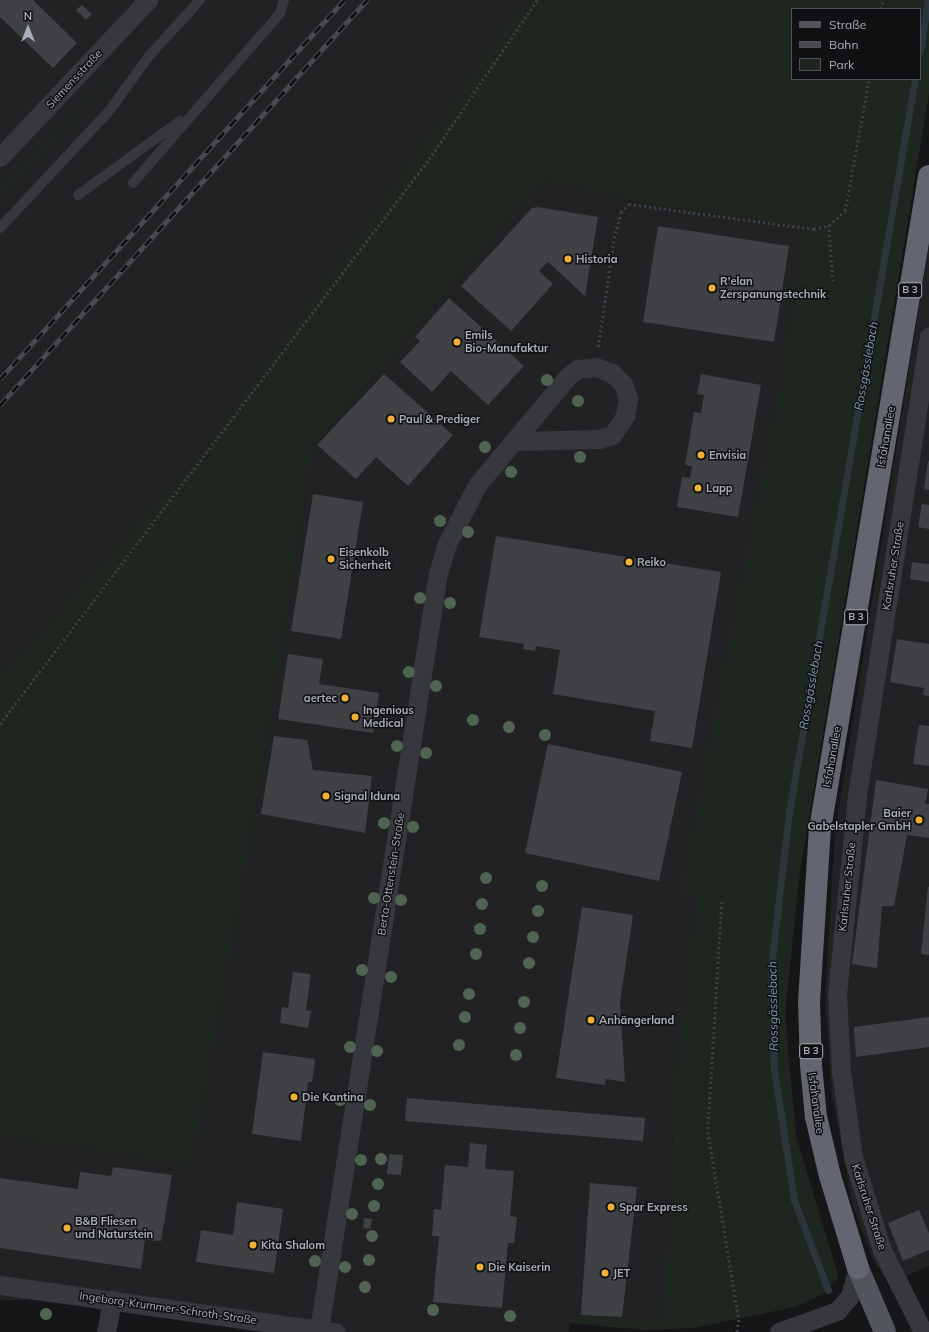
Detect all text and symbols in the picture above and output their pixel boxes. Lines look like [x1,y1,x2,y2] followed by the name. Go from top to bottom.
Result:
[8,8,48,48] north arrow
[791,8,921,80] legend
[24,9,32,23] text: N
[829,17,866,32] text: Straße
[829,37,858,52] text: Bahn
[43,47,105,111] street label: Siemensstraße
[829,57,854,72] text: Park
[576,252,617,266] place label: Historia
[563,254,573,264] marker: Historia
[720,275,826,301] place label: R'elan Zerspanungstechnik
[898,282,922,298] road number: B 3
[707,283,717,293] marker: R'elan Zerspanungstechnik
[851,320,881,412] water label: Rossgässlebach
[465,329,548,355] place label: Emils Bio-Manufaktur
[452,337,462,347] marker: Emils Bio-Manufaktur
[874,405,898,469] street label: Isfahanallee
[399,412,480,426] place label: Paul & Prediger
[386,414,396,424] marker: Paul & Prediger
[709,448,746,462] place label: Envisia
[696,450,706,460] marker: Envisia
[706,481,733,495] place label: Lapp
[693,483,703,493] marker: Lapp
[879,521,907,611] street label: Karlsruher Straße
[339,546,391,572] place label: Eisenkolb Sicherheit
[326,554,336,564] marker: Eisenkolb Sicherheit
[637,555,666,569] place label: Reiko
[624,557,634,567] marker: Reiko
[844,609,868,625] road number: B 3
[796,639,826,731] water label: Rossgässlebach
[304,691,337,705] place label: aertec
[340,693,350,703] marker: aertec
[363,704,414,730] place label: Ingenious Medical
[350,712,360,722] marker: Ingenious Medical
[820,725,844,789] street label: Isfahanallee
[334,789,400,803] place label: Signal Iduna
[321,791,331,801] marker: Signal Iduna
[807,807,911,833] place label: Baier Gabelstapler GmbH
[375,812,407,936] street label: Berta-Ottenstein-Straße
[914,815,924,825] marker: Baier Gabelstapler GmbH
[836,842,858,932] street label: Karlsruher Straße
[765,961,781,1051] water label: Rossgässlebach
[599,1013,674,1027] place label: Anhängerland
[586,1015,596,1025] marker: Anhängerland
[799,1043,823,1059] road number: B 3
[805,1071,827,1135] street label: Isfahanallee
[302,1090,364,1104] place label: Die Kantina
[289,1092,299,1102] marker: Die Kantina
[849,1162,889,1252] street label: Karlsruher Straße
[619,1200,688,1214] place label: Spar Express
[606,1202,616,1212] marker: Spar Express
[75,1215,153,1241] place label: B&B Fliesen und Naturstein
[62,1223,72,1233] marker: B&B Fliesen und Naturstein
[261,1238,325,1252] place label: Kita Shalom
[248,1240,258,1250] marker: Kita Shalom
[488,1260,551,1274] place label: Die Kaiserin
[475,1262,485,1272] marker: Die Kaiserin
[613,1266,630,1280] place label: JET
[600,1268,610,1278] marker: JET
[79,1289,257,1327] street label: Ingeborg-Krummer-Schroth-Straße

